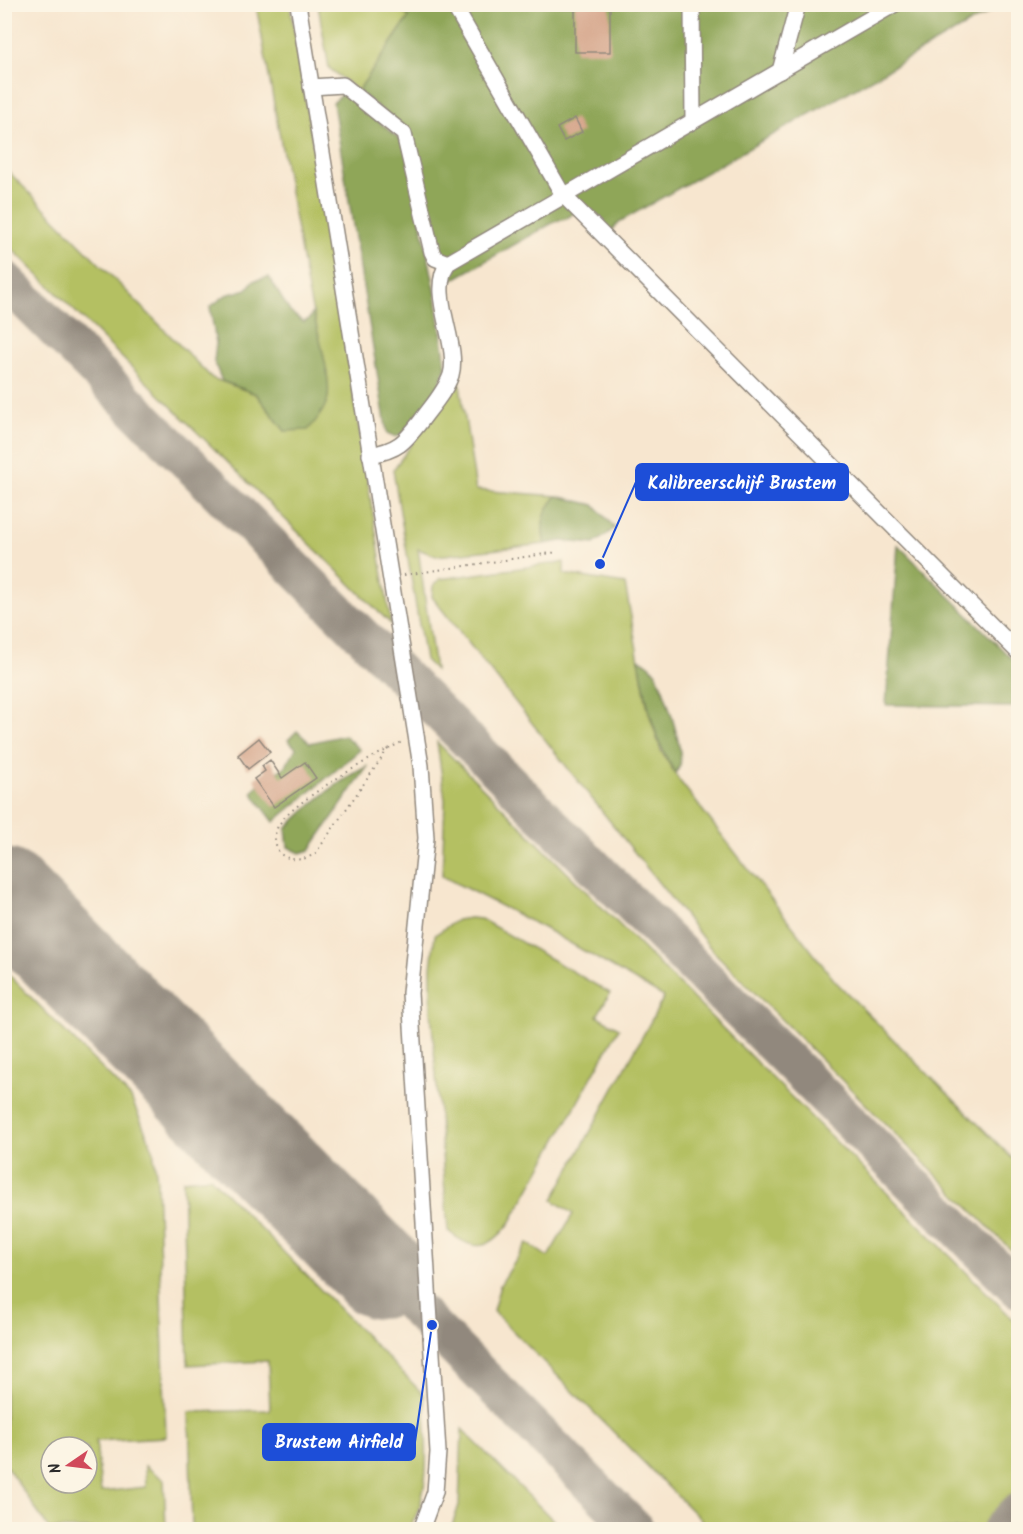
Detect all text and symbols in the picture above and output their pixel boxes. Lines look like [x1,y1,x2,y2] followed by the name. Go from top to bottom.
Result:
[636,464,848,500] callout: Kalibreerschijf Brustem
[648,470,836,499] text: Kalibreerschijf Brustem
[263,1424,415,1460] callout: Brustem Airfield
[275,1429,404,1458] text: Brustem Airfield
[39,1435,99,1495] north arrow
[43,1460,69,1476] text: N

